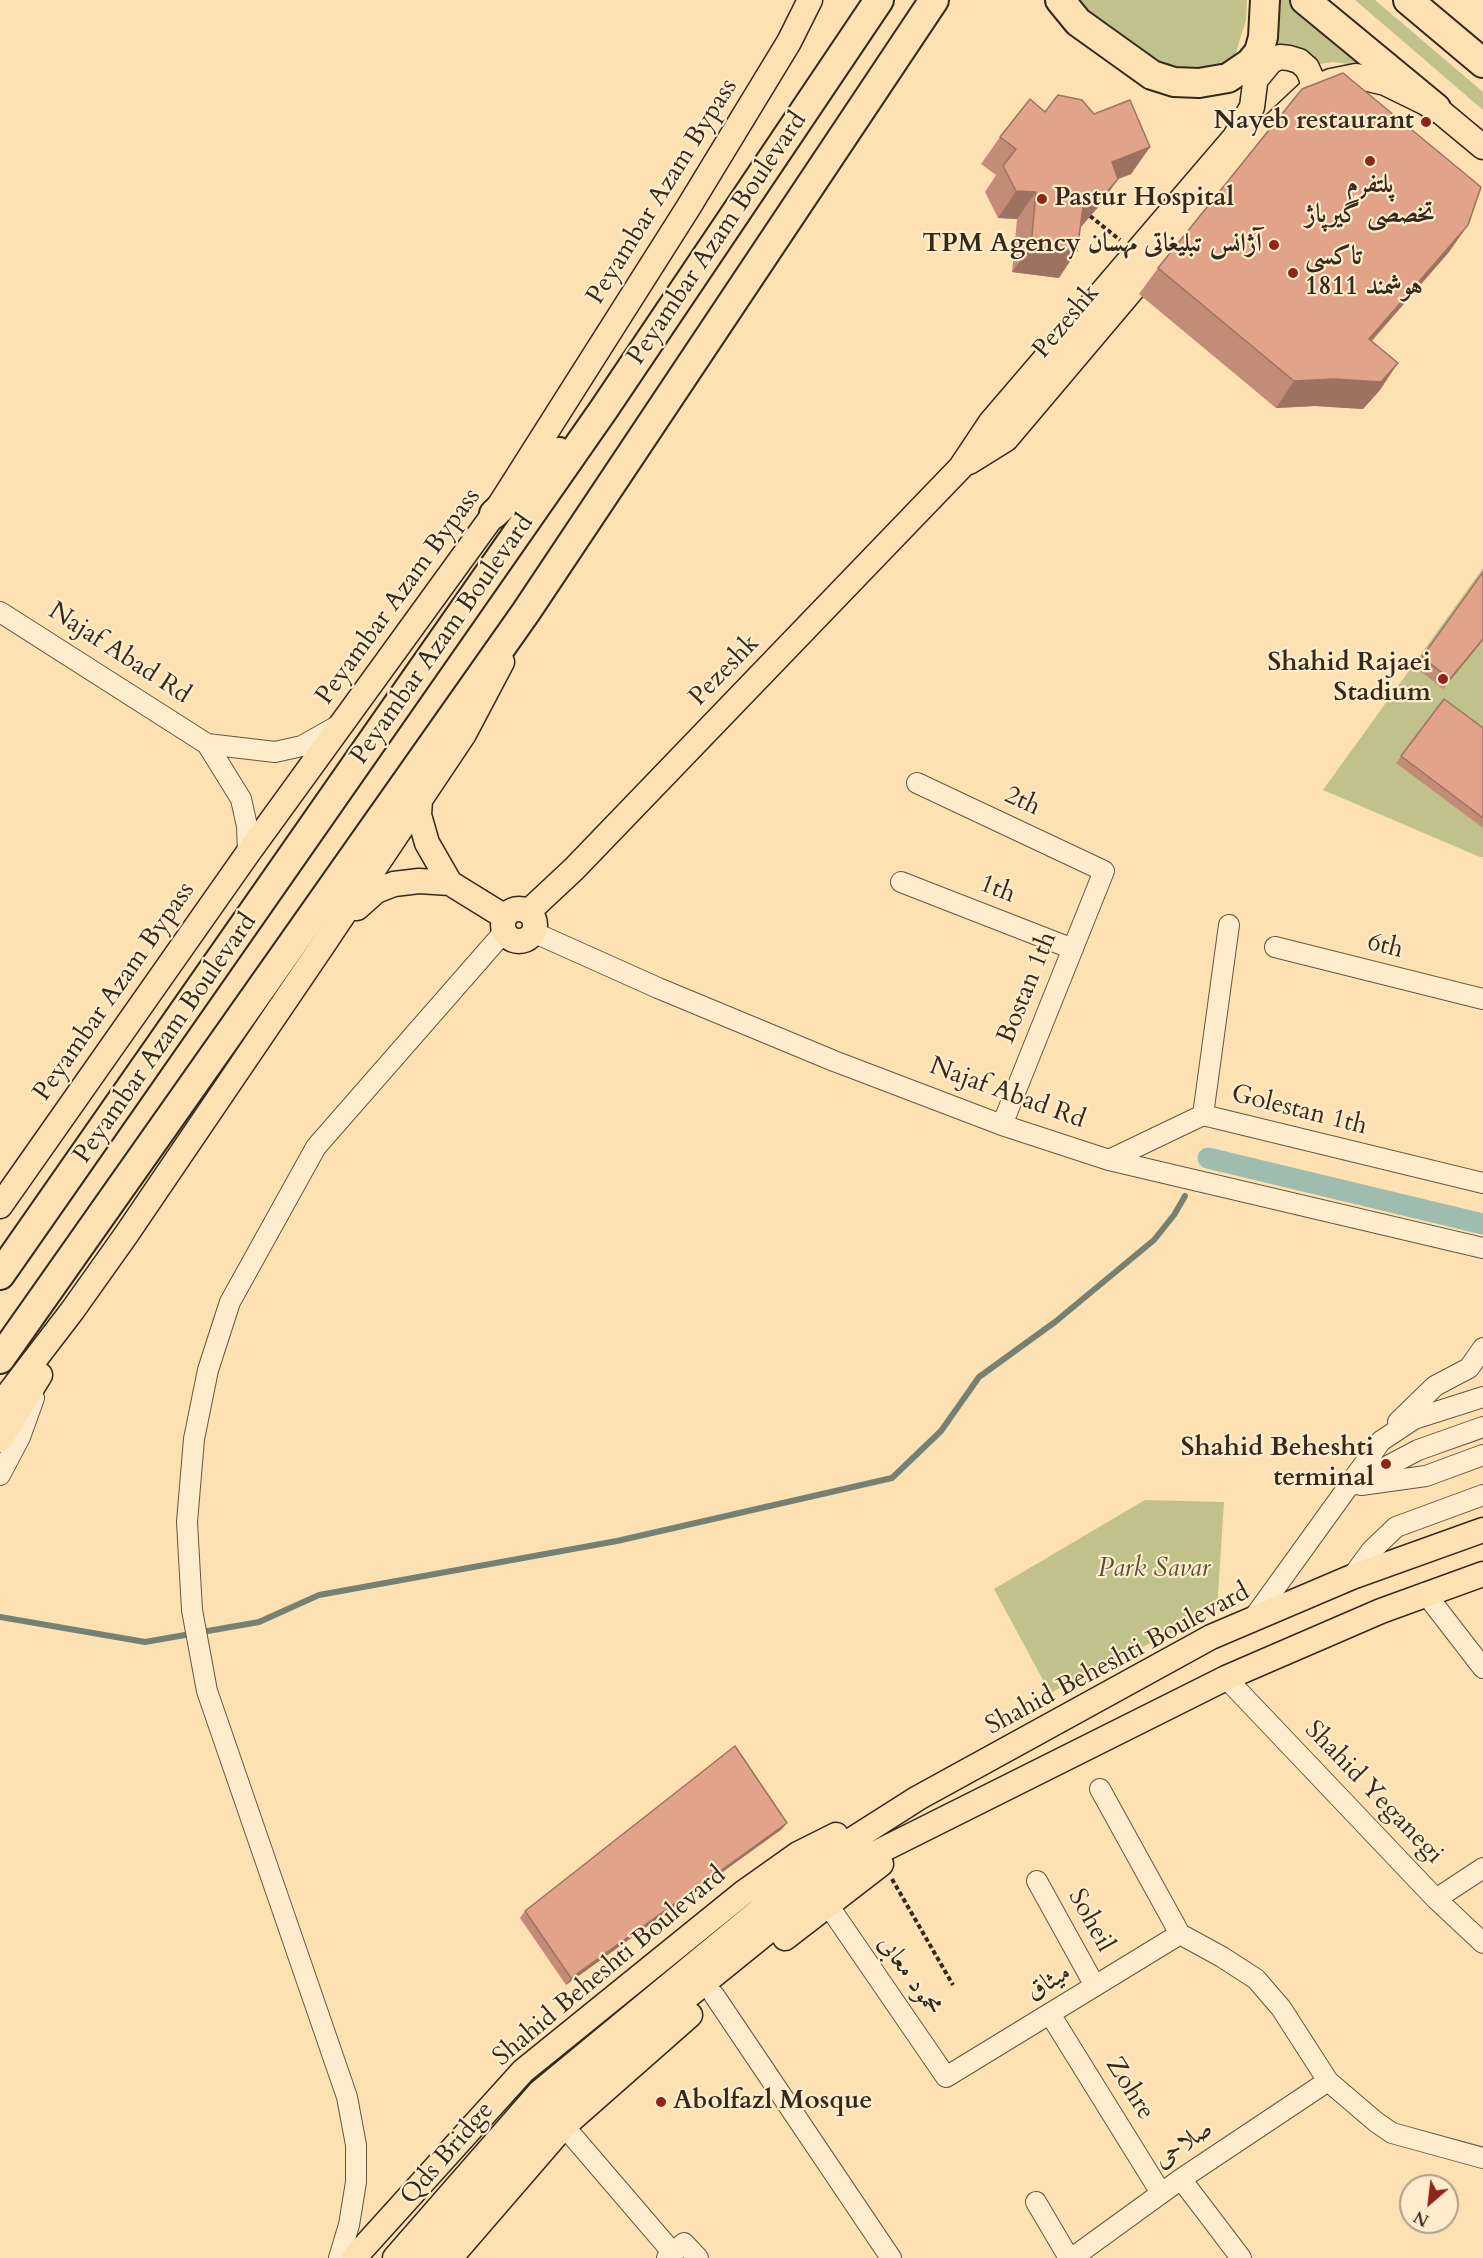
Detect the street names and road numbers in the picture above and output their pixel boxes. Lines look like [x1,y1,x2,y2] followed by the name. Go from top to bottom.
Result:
[581,73,745,311] street label: Peyambar Azam Bypass
[622,107,814,371] street label: Peyambar Azam Boulevard
[1027,278,1107,366] street label: Pezeshk
[310,483,488,711] street label: Peyambar Azam Bypass
[345,509,541,771] street label: Peyambar Azam Boulevard
[42,596,196,712] street label: Najaf Abad Rd
[683,629,767,713] street label: Pezeshk
[999,780,1045,824] street label: 2th
[975,869,1019,911] street label: 1th
[28,877,202,1107] street label: Peyambar Azam Bypass
[68,908,264,1170] street label: Peyambar Azam Boulevard
[992,928,1064,1048] street label: Bostan 1th
[1364,928,1406,966] street label: 6th
[925,1051,1089,1137] street label: Najaf Abad Rd
[1228,1079,1370,1143] street label: Golestan 1th
[981,1577,1255,1743] street label: Shahid Beheshti Boulevard
[1297,1715,1449,1871] street label: Shahid Yeganegi
[487,1861,733,2073] street label: Shahid Beheshti Boulevard
[1060,1884,1120,1958] street label: Soheil
[870,1930,948,2022] street label: محمود معابی
[1021,1958,1077,2008] street label: میثاق
[1098,2052,1160,2126] street label: Zohre
[395,2096,501,2212] street label: Qds Bridge
[1149,2114,1219,2176] street label: صلاحی

